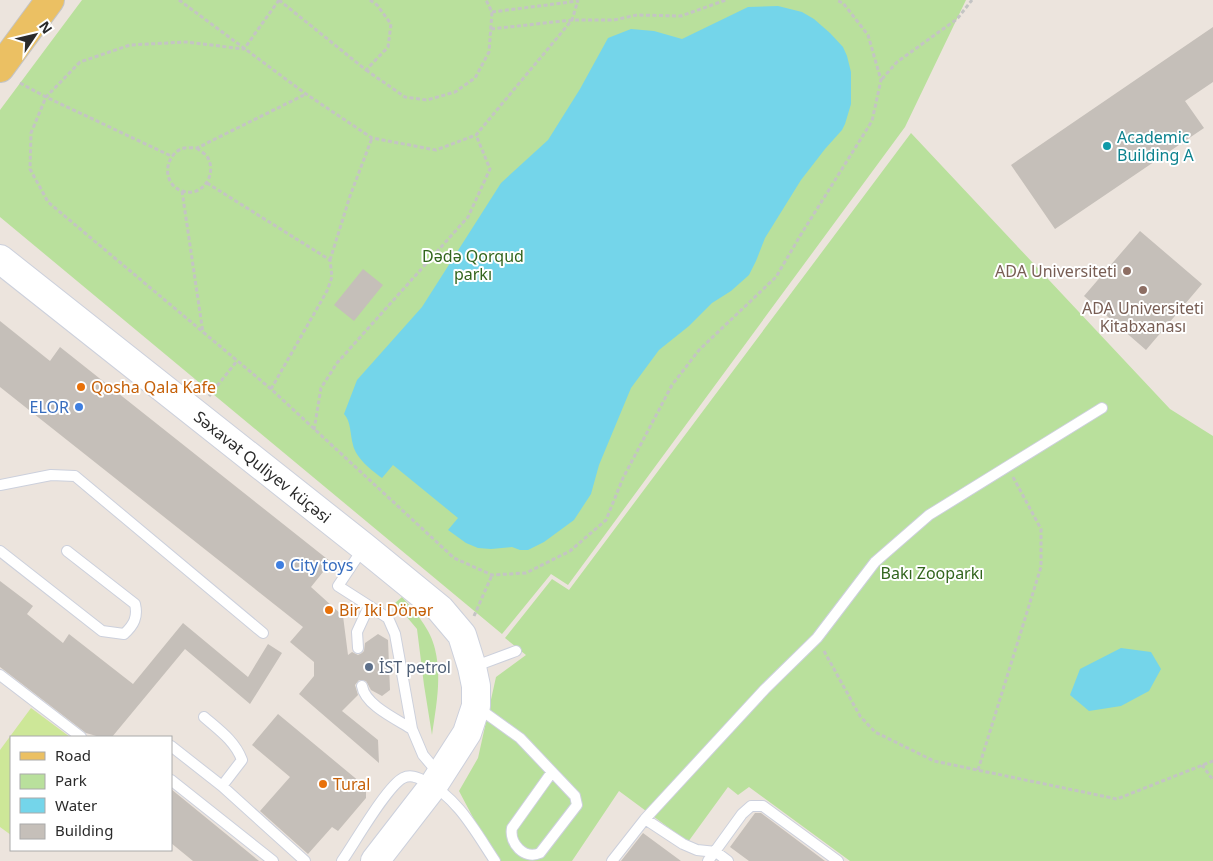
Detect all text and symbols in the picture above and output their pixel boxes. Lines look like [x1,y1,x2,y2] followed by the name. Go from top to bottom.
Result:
[10,10,60,60] north arrow
[35,17,57,37] text: N
[1117,126,1194,166] place label: Academic Building A
[1101,140,1113,152] marker: Academic Building A
[422,245,524,285] park label: Dədə Qorqud parkı
[995,260,1117,282] place label: ADA Universiteti
[1121,265,1133,277] marker: ADA Universiteti
[1137,284,1149,296] marker: ADA Universiteti Kitabxanası
[1082,297,1204,337] place label: ADA Universiteti Kitabxanası
[91,376,216,398] place label: Qosha Qala Kafe
[75,381,87,393] marker: Qosha Qala Kafe
[30,396,69,418] place label: ELOR
[73,401,85,413] marker: ELOR
[190,406,336,528] street label: Səxavət Quliyev küçəsi
[290,554,353,576] place label: City toys
[274,559,286,571] marker: City toys
[881,562,983,584] park label: Bakı Zooparkı
[339,599,434,621] place label: Bir Iki Dönər
[323,604,335,616] marker: Bir Iki Dönər
[379,656,451,678] place label: İST petrol
[363,661,375,673] marker: İST petrol
[10,736,172,851] legend
[55,745,91,765] text: Road
[55,770,87,790] text: Park
[333,773,370,795] place label: Tural
[317,778,329,790] marker: Tural
[55,795,97,815] text: Water
[55,820,113,840] text: Building

